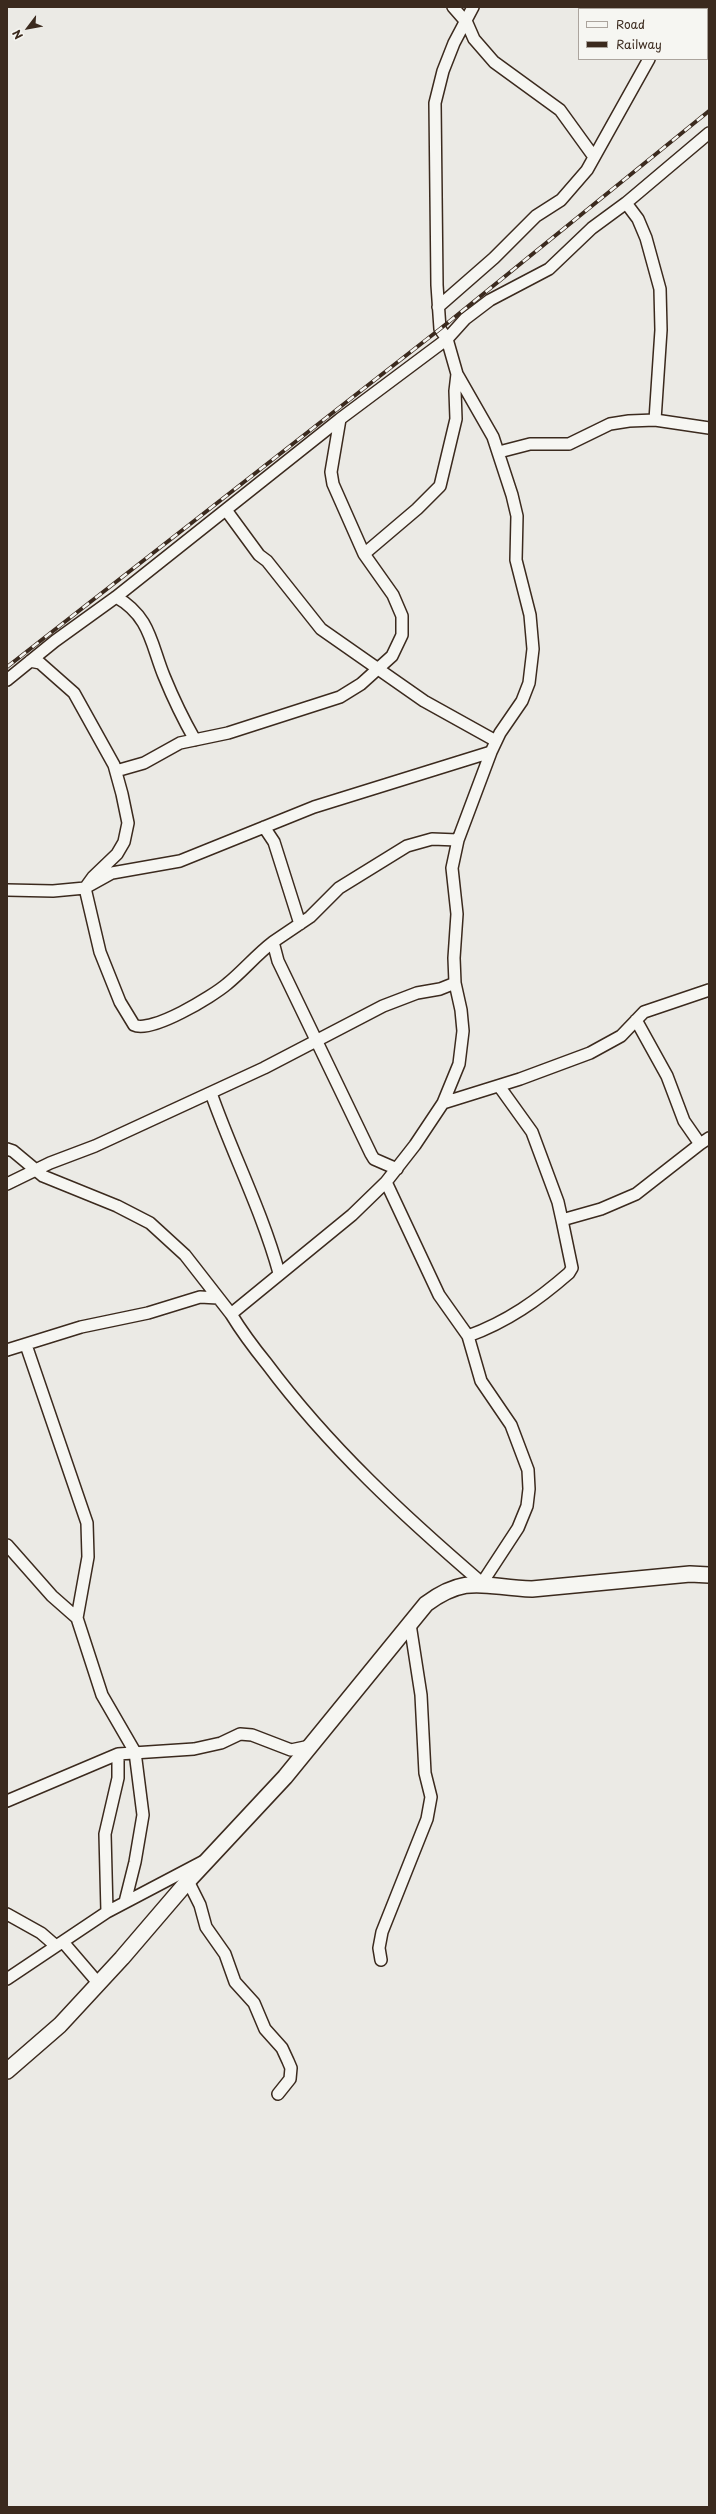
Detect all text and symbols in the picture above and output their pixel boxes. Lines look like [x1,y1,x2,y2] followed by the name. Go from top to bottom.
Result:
[8,8,48,48] north arrow
[578,8,708,60] legend
[616,15,645,33] text: Road
[8,26,27,43] text: N
[616,35,662,53] text: Railway

